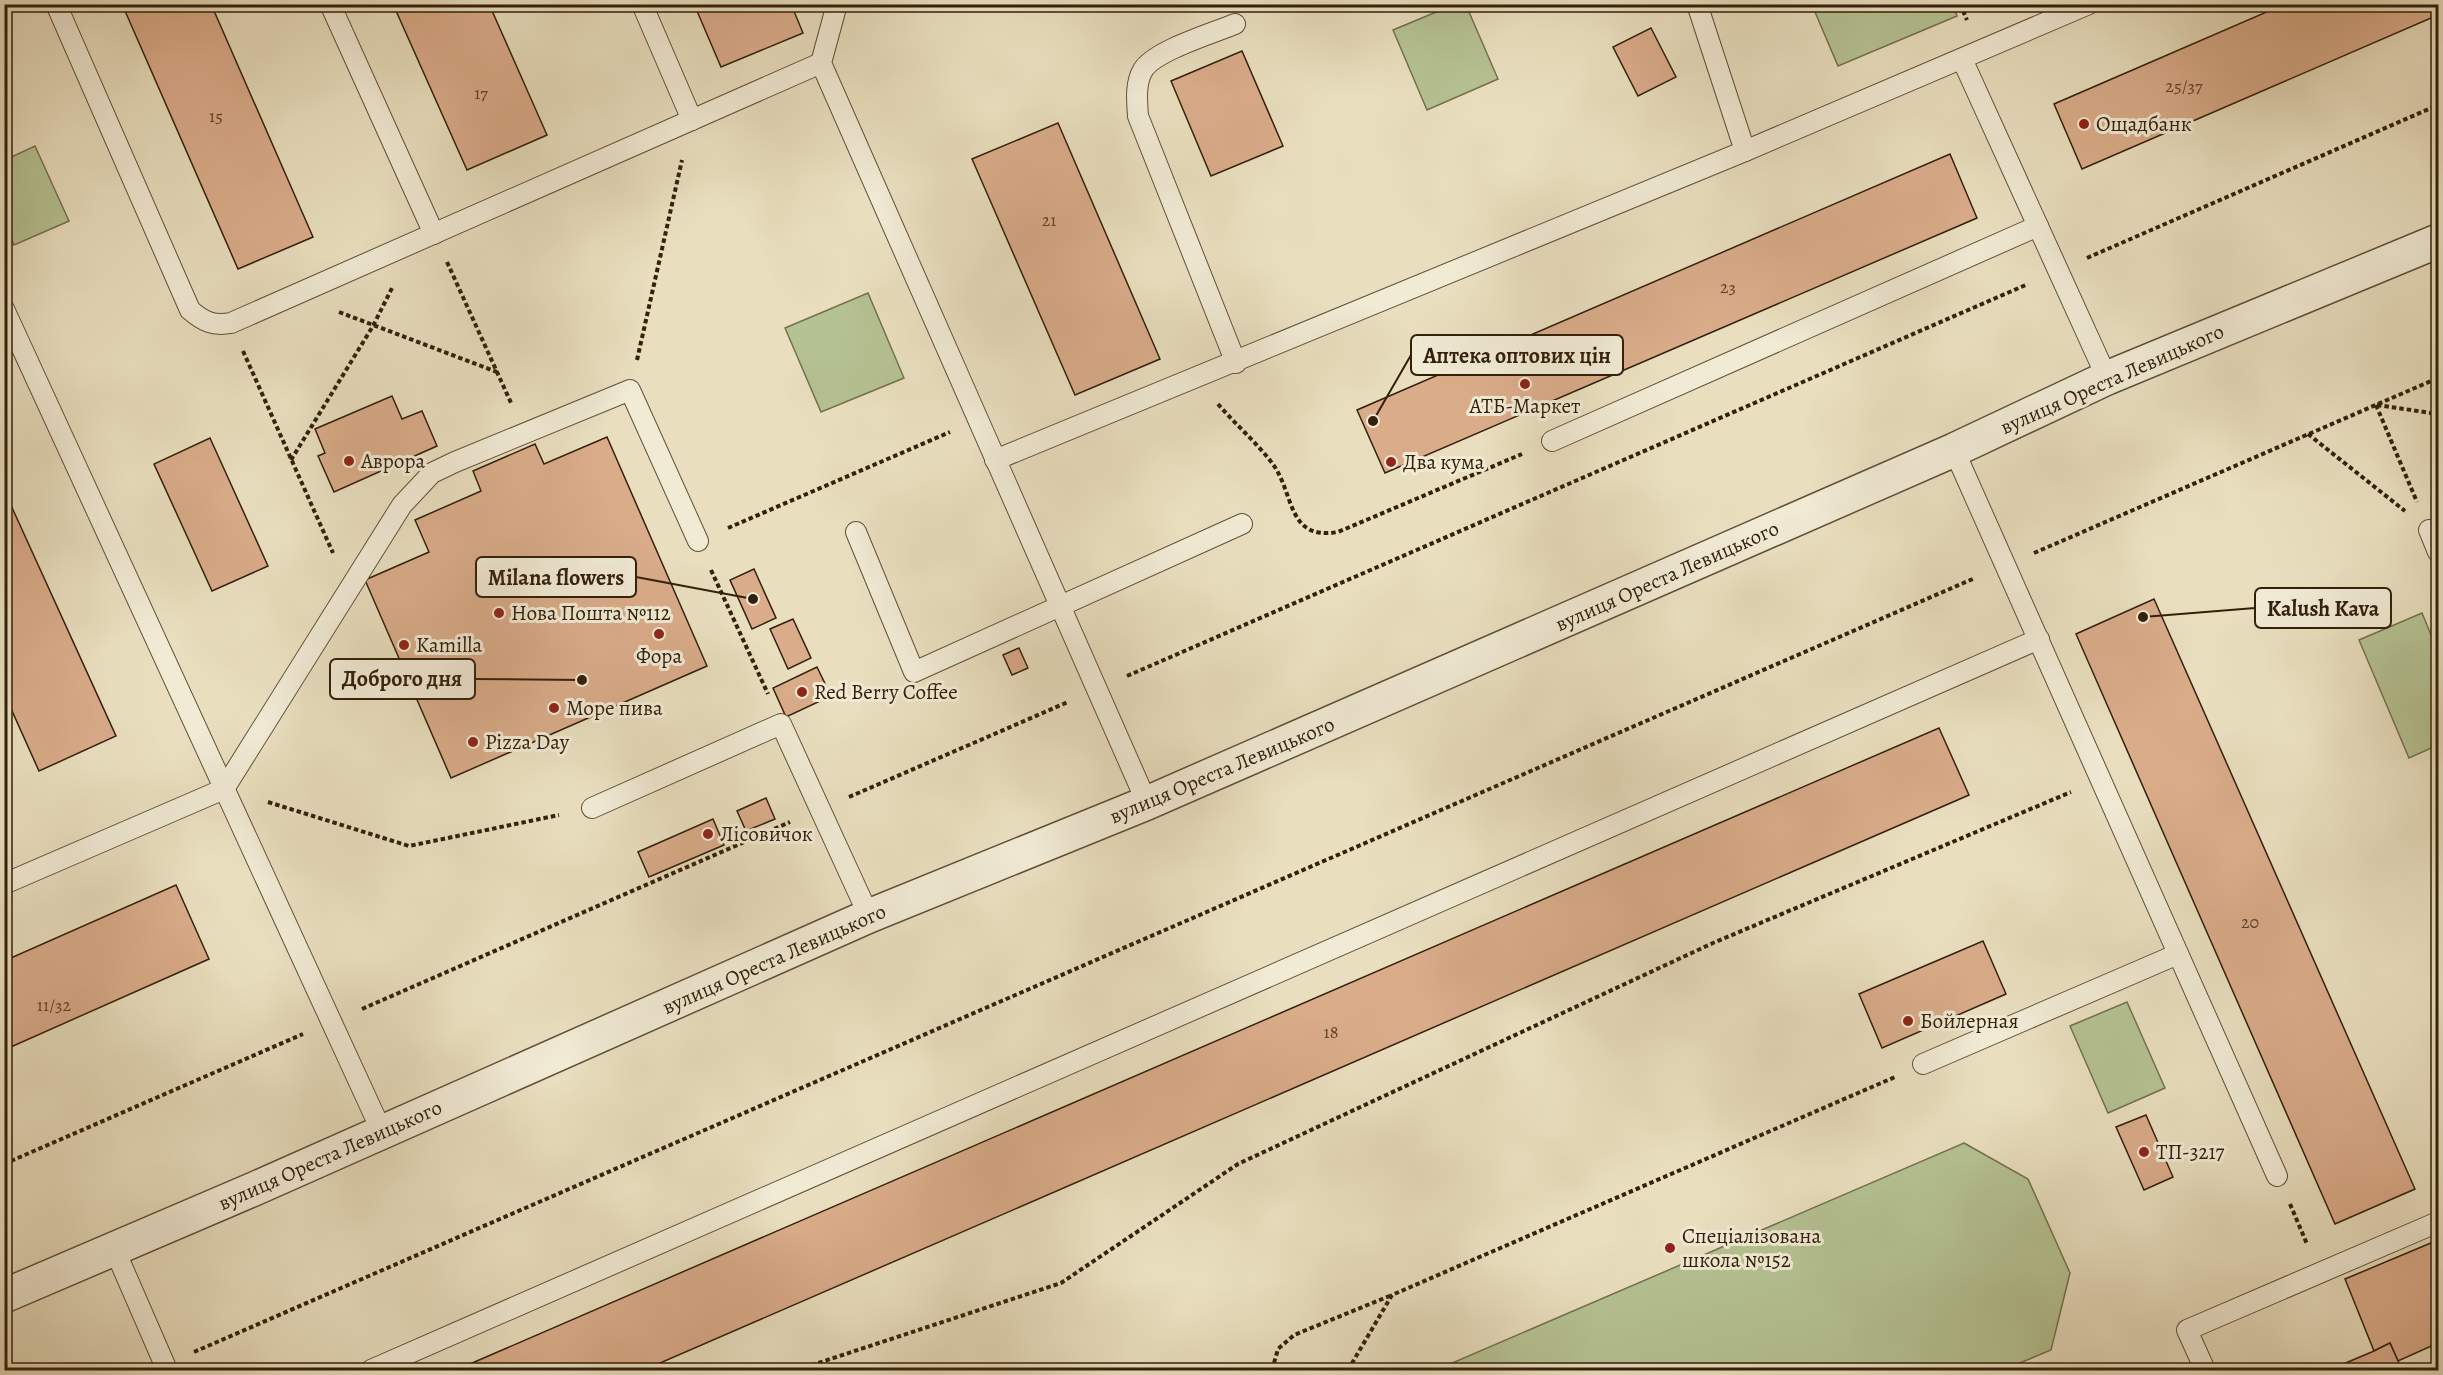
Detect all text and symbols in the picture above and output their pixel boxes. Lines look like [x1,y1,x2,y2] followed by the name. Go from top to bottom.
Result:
[2165,74,2203,98] house number: 25/37
[474,81,488,105] house number: 17
[209,104,223,128] house number: 15
[2096,110,2192,138] place label: Ощадбанк
[2077,117,2091,131] marker: Ощадбанк
[1042,208,1056,232] house number: 21
[1720,275,1736,299] house number: 23
[1996,317,2228,441] street label: вулиця Ореста Левицького
[1411,335,1623,375] callout: Аптека оптових цін
[1422,341,1611,371] text: Аптека оптових цін
[1518,377,1532,391] marker: АТБ-Маркет
[1469,392,1580,420] place label: АТБ-Маркет
[360,447,426,475] place label: Аврора
[1403,448,1485,476] place label: Два кума
[342,454,356,468] marker: Аврора
[1384,455,1398,469] marker: Два кума
[1551,514,1783,638] street label: вулиця Ореста Левицького
[476,557,636,597] callout: Milana flowers
[488,563,624,593] text: Milana flowers
[2255,588,2391,628] callout: Kalush Kava
[2267,594,2380,624] text: Kalush Kava
[511,599,671,627] place label: Нова Пошта №112
[492,606,506,620] marker: Нова Пошта №112
[652,627,666,641] marker: Фора
[416,631,482,659] place label: Kamilla
[397,638,411,652] marker: Kamilla
[636,642,682,670] place label: Фора
[330,659,475,699] callout: Доброго дня
[342,664,462,694] text: Доброго дня
[814,678,958,706] place label: Red Berry Coffee
[795,685,809,699] marker: Red Berry Coffee
[566,694,663,722] place label: Море пива
[547,701,561,715] marker: Море пива
[1105,710,1339,830] street label: вулиця Ореста Левицького
[485,728,570,756] place label: Pizza Day
[466,735,480,749] marker: Pizza Day
[720,820,813,848] place label: Лісовичок
[701,827,715,841] marker: Лісовичок
[658,897,890,1021] street label: вулиця Ореста Левицького
[2241,910,2259,934] house number: 20
[37,993,72,1017] house number: 11/32
[1920,1007,2019,1035] place label: Бойлерная
[1901,1014,1915,1028] marker: Бойлерная
[1324,1020,1338,1044] house number: 18
[214,1093,446,1217] street label: вулиця Ореста Левицького
[2156,1138,2225,1166] place label: ТП-3217
[2137,1145,2151,1159] marker: ТП-3217
[1682,1222,1821,1274] place label: Спеціалізована школа №152
[1663,1241,1677,1255] marker: Спеціалізована школа №152

